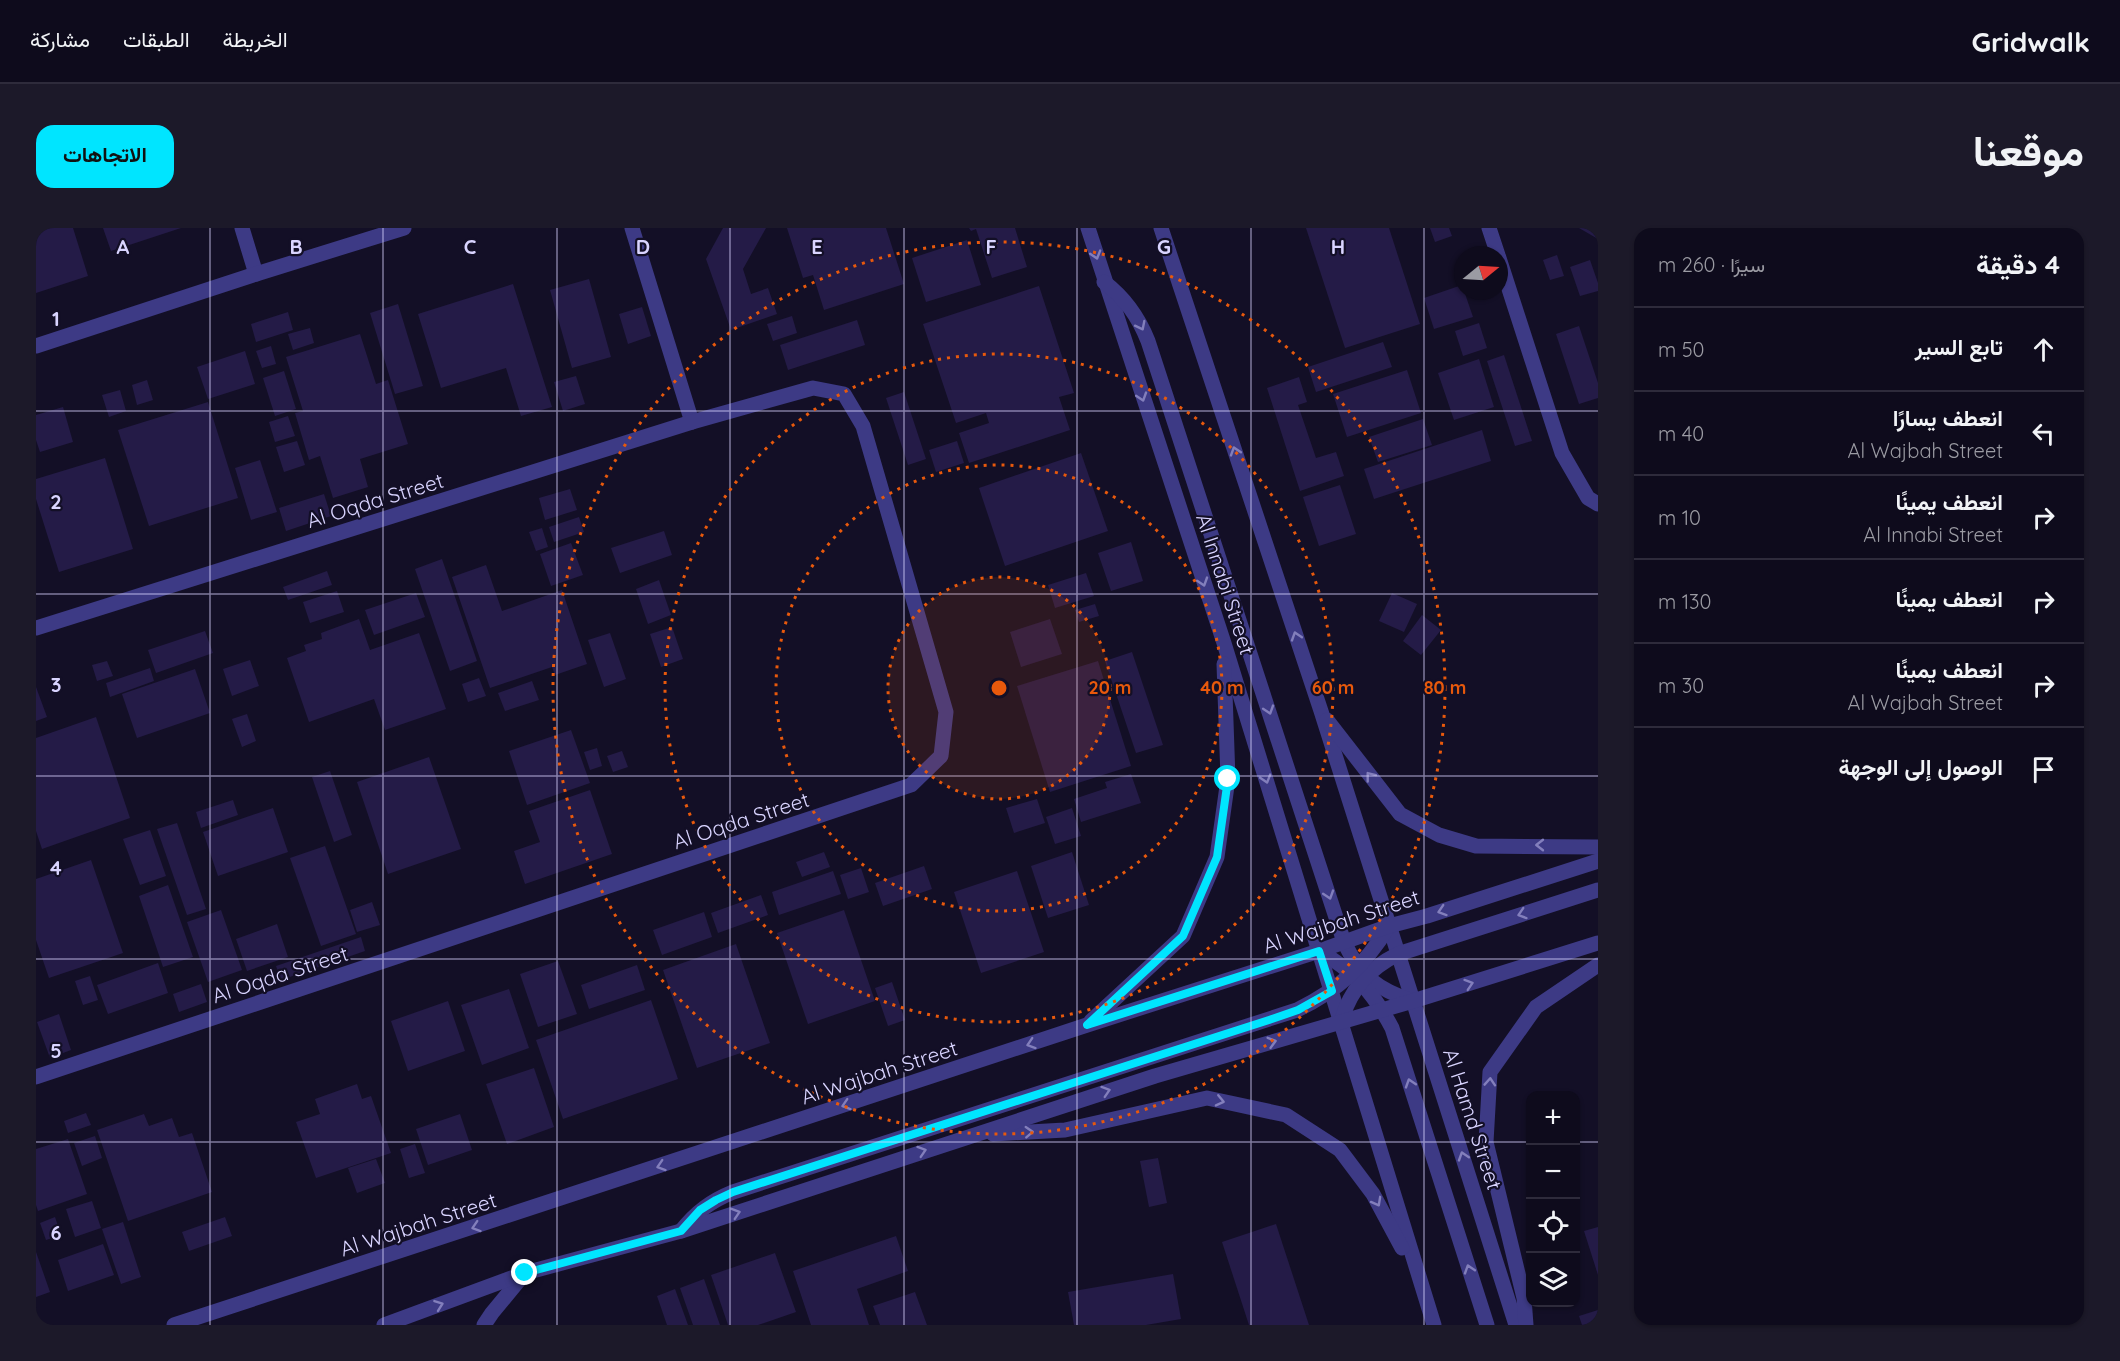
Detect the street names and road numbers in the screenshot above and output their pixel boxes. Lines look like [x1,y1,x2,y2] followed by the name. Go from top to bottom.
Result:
[303,467,447,533] street label: Al Oqda Street
[1191,510,1261,658] street label: Al Innabi Street
[670,786,812,854] street label: Al Oqda Street
[1259,883,1423,959] street label: Al Wajbah Street
[209,940,351,1008] street label: Al Oqda Street
[797,1034,961,1110] street label: Al Wajbah Street
[1438,1045,1508,1193] street label: Al Hamd Street
[336,1186,500,1262] street label: Al Wajbah Street

